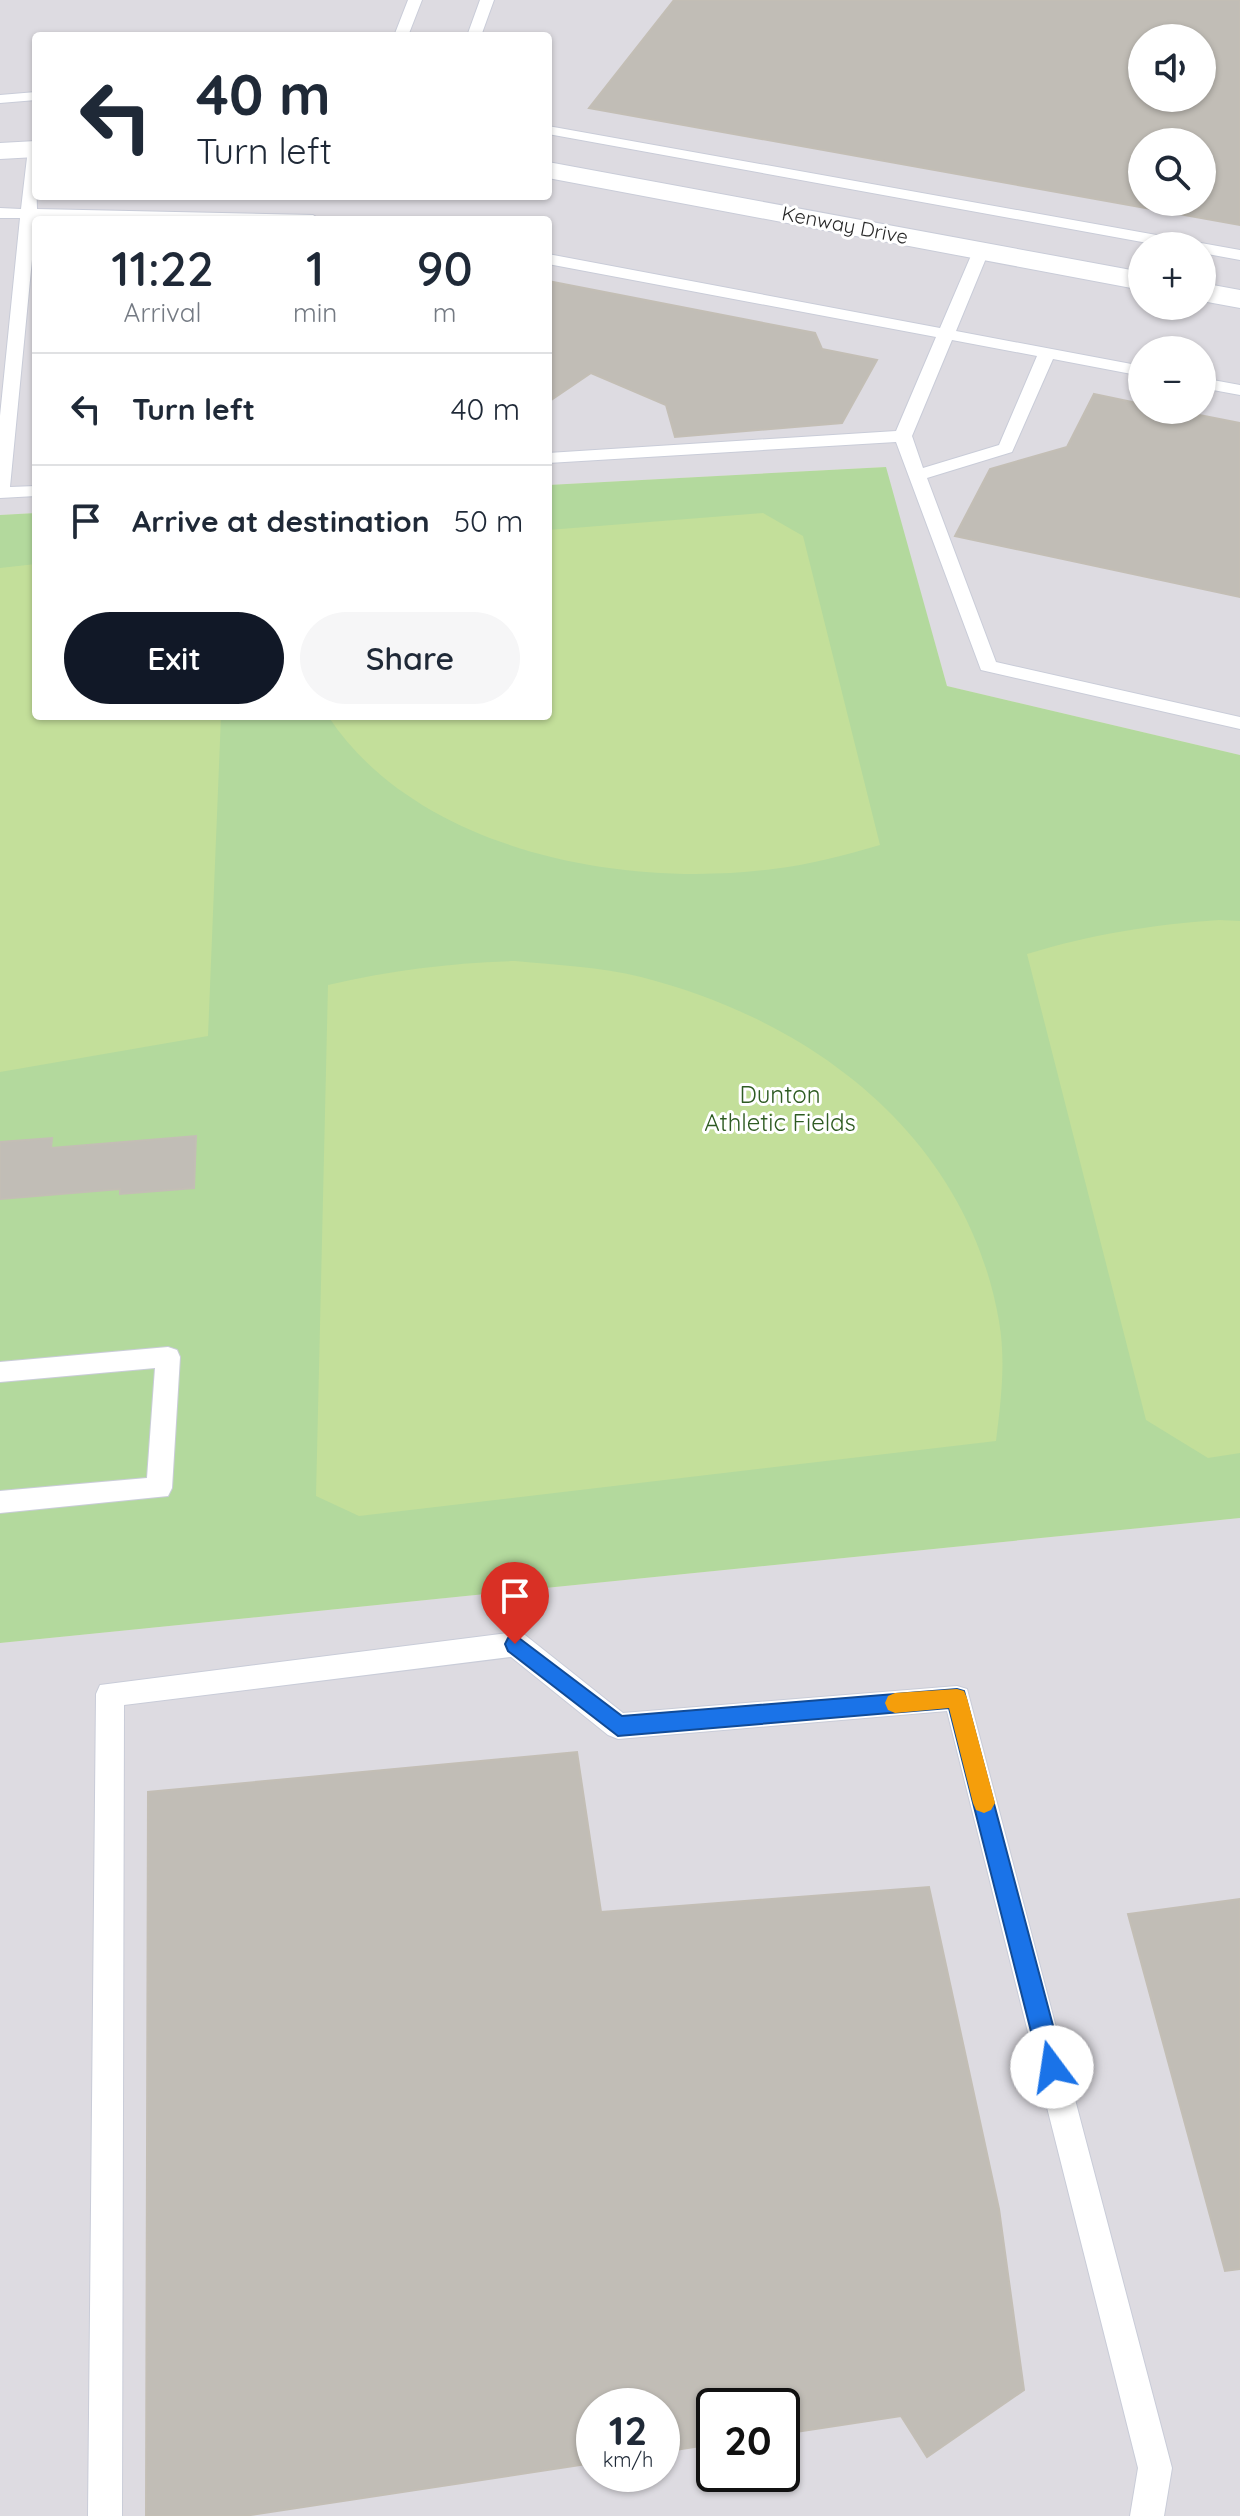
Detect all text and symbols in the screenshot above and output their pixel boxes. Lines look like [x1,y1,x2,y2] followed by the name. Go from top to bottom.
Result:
[1128,24,1216,424] map controls
[1128,24,1216,112] button: sound
[196,59,331,129] text: 40 m
[64,64,168,168] icon: left
[196,128,332,173] text: Turn left
[1128,128,1216,216] button: search
[780,200,910,249] street label: Kenway Drive
[1128,232,1216,320] button: +
[111,238,214,298] text: 11:22
[306,238,324,298] text: 1
[417,238,473,298] text: 90
[124,296,201,329] text: Arrival
[293,296,337,329] text: min
[433,296,457,329] text: m
[1128,336,1216,424] button: −
[64,387,108,431] icon: left
[132,390,255,428] text: Turn left
[451,390,520,428] text: 40 m
[64,499,108,543] icon: arrive
[132,502,430,540] text: Arrive at destination
[454,502,523,540] text: 50 m
[64,612,284,704] button: Exit
[300,612,520,704] button: Share
[704,1079,856,1137] park label: Dunton Athletic Fields
[481,1562,549,1644] pin
[493,1574,537,1618] icon: arrive
[1010,2025,1094,2109] position arrow
[696,2388,800,2492] speed limit sign: 20
[609,2405,647,2455] text: 12
[603,2447,653,2472] text: km/h

